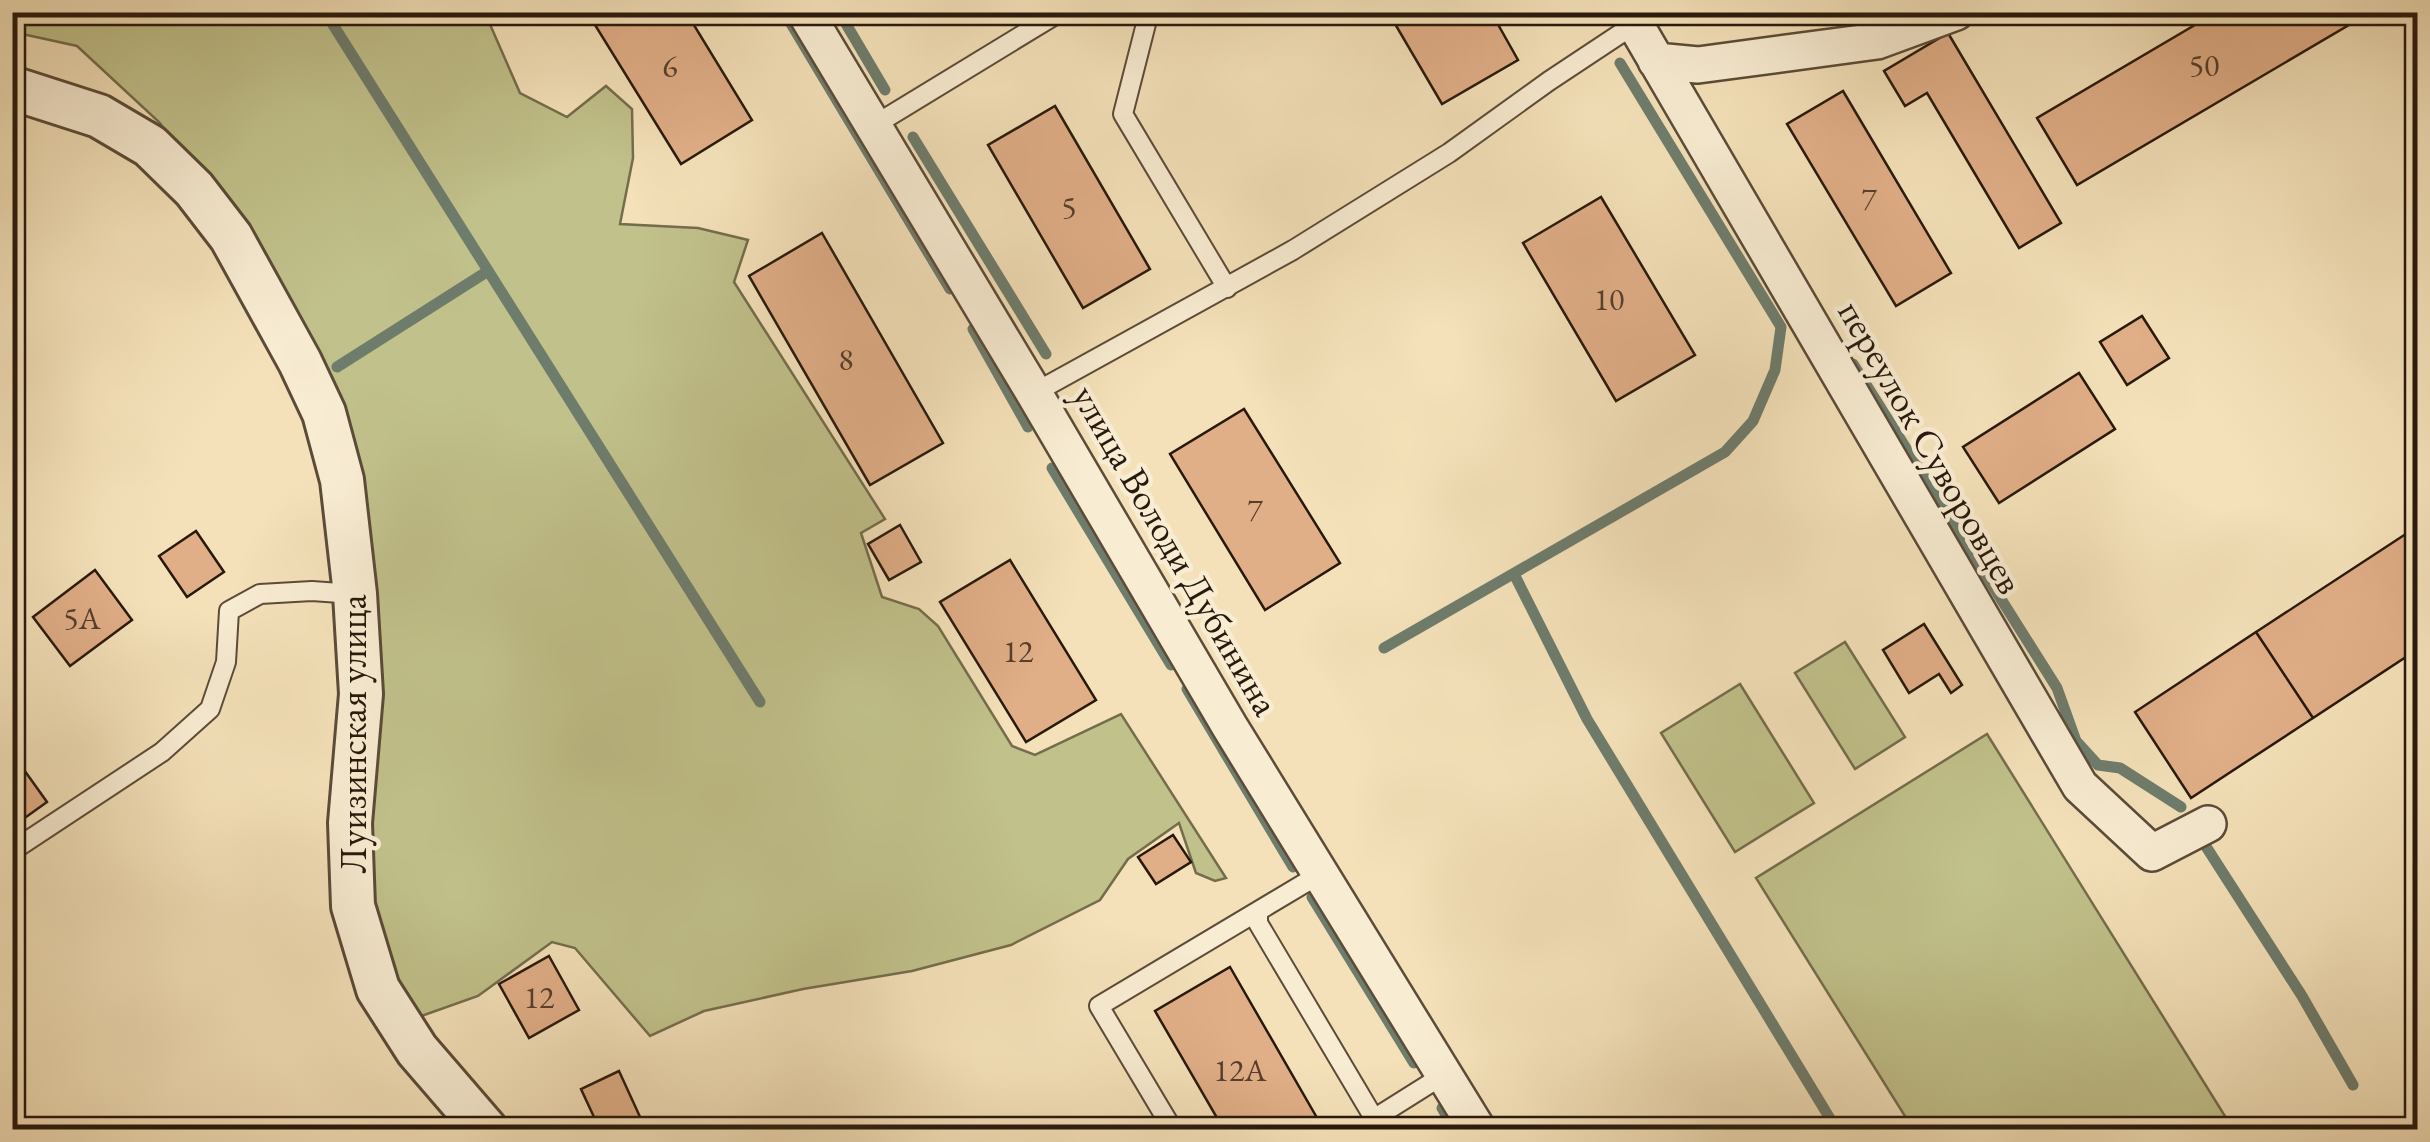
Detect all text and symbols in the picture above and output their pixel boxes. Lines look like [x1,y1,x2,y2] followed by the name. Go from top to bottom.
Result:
[2189,44,2219,86] house number: 50
[662,45,678,87] house number: 6
[1861,177,1877,219] house number: 7
[1061,186,1077,228] house number: 5
[1594,278,1624,320] house number: 10
[1828,291,2035,602] street label: переулок Суворовцев
[838,338,854,380] house number: 8
[1062,376,1292,725] street label: улица Володи Дубинина
[1247,488,1263,530] house number: 7
[328,594,377,874] street label: Луизинская улица
[63,597,102,639] house number: 5А
[1003,630,1034,672] house number: 12
[524,976,555,1018] house number: 12
[1214,1049,1267,1091] house number: 12А

